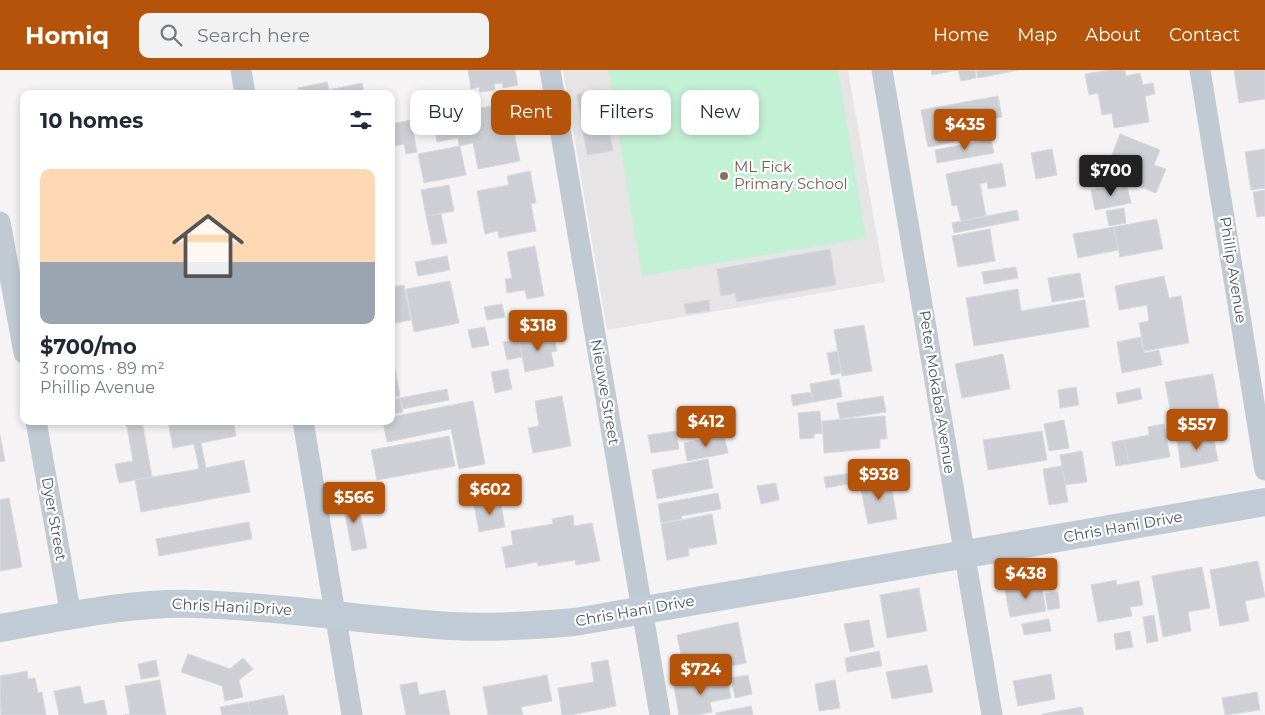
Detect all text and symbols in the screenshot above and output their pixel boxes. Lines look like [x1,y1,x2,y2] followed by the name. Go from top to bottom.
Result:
[139,13,489,58] search box
[25,21,109,50] text: Homiq
[157,21,185,49] icon: search
[197,24,310,47] text: Search here
[933,24,989,46] text: Home
[1017,24,1057,46] text: Map
[1085,24,1141,46] text: About
[1169,24,1240,46] text: Contact
[410,90,481,135] chip: Buy
[491,90,571,135] chip: Rent
[581,90,671,135] chip: Filters
[681,90,759,135] chip: New
[347,106,375,134] icon: filters
[40,108,143,133] text: 10 homes
[935,108,995,151] pin: $435
[945,115,985,134] text: $435
[1081,154,1141,197] pin: $700
[734,157,848,193] place label: ML Fick Primary School
[1090,161,1132,180] text: $700
[718,170,730,182] marker: ML Fick Primary School
[163,201,253,291] icon: home
[1216,215,1251,325] street label: Phillip Avenue
[915,309,960,475] street label: Peter Mokaba Avenue
[508,310,568,352] pin: $318
[520,316,556,335] text: $318
[40,334,137,359] text: $700/mo
[587,338,624,446] street label: Nieuwe Street
[40,359,165,378] text: 3 rooms · 89 m²
[40,378,155,397] text: Phillip Avenue
[676,406,736,448] pin: $412
[1167,408,1227,451] pin: $557
[688,412,724,431] text: $412
[1178,415,1216,434] text: $557
[849,458,909,501] pin: $938
[859,465,899,484] text: $938
[460,474,520,516] pin: $602
[38,476,71,562] street label: Dyer Street
[470,480,510,499] text: $602
[324,482,384,524] pin: $566
[334,488,374,507] text: $566
[1062,507,1184,546] street label: Chris Hani Drive
[996,558,1056,600] pin: $438
[1005,564,1047,583] text: $438
[574,591,696,630] street label: Chris Hani Drive
[171,594,293,619] street label: Chris Hani Drive
[671,654,731,696] pin: $724
[681,660,721,679] text: $724

